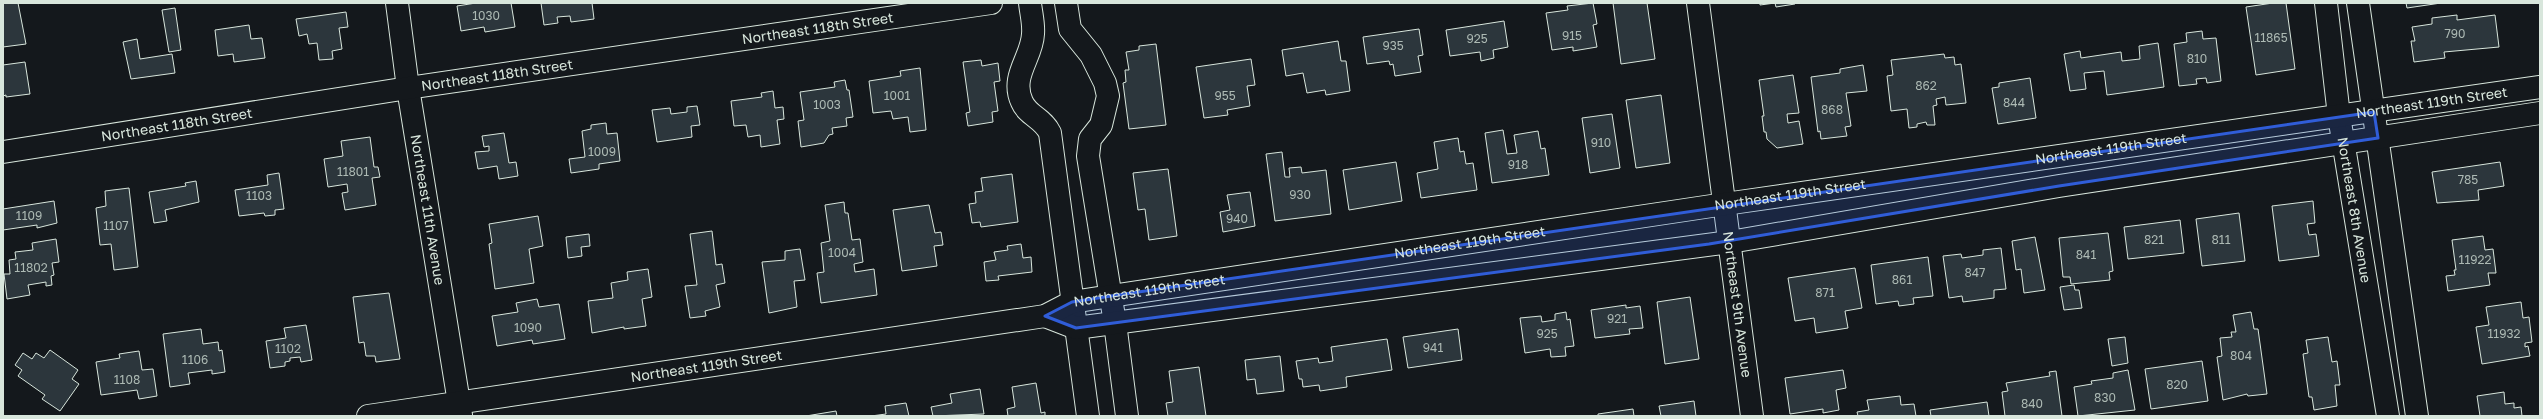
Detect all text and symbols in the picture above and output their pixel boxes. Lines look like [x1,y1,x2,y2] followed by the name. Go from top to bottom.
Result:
[472,8,500,23] house number: 1030
[741,8,894,47] street label: Northeast 118th Street
[2444,26,2466,41] house number: 790
[1562,28,1582,43] house number: 915
[2254,30,2288,45] house number: 11865
[1466,31,1488,46] house number: 925
[1382,38,1404,53] house number: 935
[2187,51,2207,66] house number: 810
[420,55,574,94] street label: Northeast 118th Street
[1915,78,1937,93] house number: 862
[2355,83,2508,121] street label: Northeast 119th Street
[884,88,910,103] house number: 1001
[1214,88,1236,103] house number: 955
[2003,95,2025,110] house number: 844
[813,97,841,112] house number: 1003
[1821,102,1843,117] house number: 868
[100,104,254,144] street label: Northeast 118th Street
[2034,129,2188,167] street label: Northeast 119th Street
[408,133,449,286] street label: Northeast 11th Avenue
[1591,135,1611,150] house number: 910
[2335,136,2375,284] street label: Northeast 8th Avenue
[588,144,616,159] house number: 1009
[1508,157,1528,172] house number: 918
[337,164,369,179] house number: 11801
[2458,172,2478,187] house number: 785
[1713,175,1867,213] street label: Northeast 119th Street
[1289,187,1311,202] house number: 930
[246,188,272,203] house number: 1103
[16,208,42,223] house number: 1109
[1226,211,1248,226] house number: 940
[103,218,129,233] house number: 1107
[1393,222,1547,261] street label: Northeast 119th Street
[1720,230,1756,378] street label: Northeast 9th Avenue
[2144,232,2164,247] house number: 821
[2212,232,2231,247] house number: 811
[828,245,856,260] house number: 1004
[2076,247,2096,262] house number: 841
[2459,252,2491,267] house number: 11922
[14,260,48,275] house number: 11802
[1964,265,1986,280] house number: 847
[1072,270,1226,310] street label: Northeast 119th Street
[1892,272,1912,287] house number: 861
[1815,285,1835,300] house number: 871
[1607,311,1627,326] house number: 921
[514,320,542,335] house number: 1090
[1536,326,1558,341] house number: 925
[2488,326,2520,341] house number: 11932
[1423,340,1443,355] house number: 941
[275,341,301,356] house number: 1102
[629,346,783,385] street label: Northeast 119th Street
[2230,348,2252,363] house number: 804
[182,352,208,367] house number: 1106
[114,372,140,387] house number: 1108
[2166,377,2188,392] house number: 820
[2094,390,2116,405] house number: 830
[2021,396,2043,411] house number: 840

